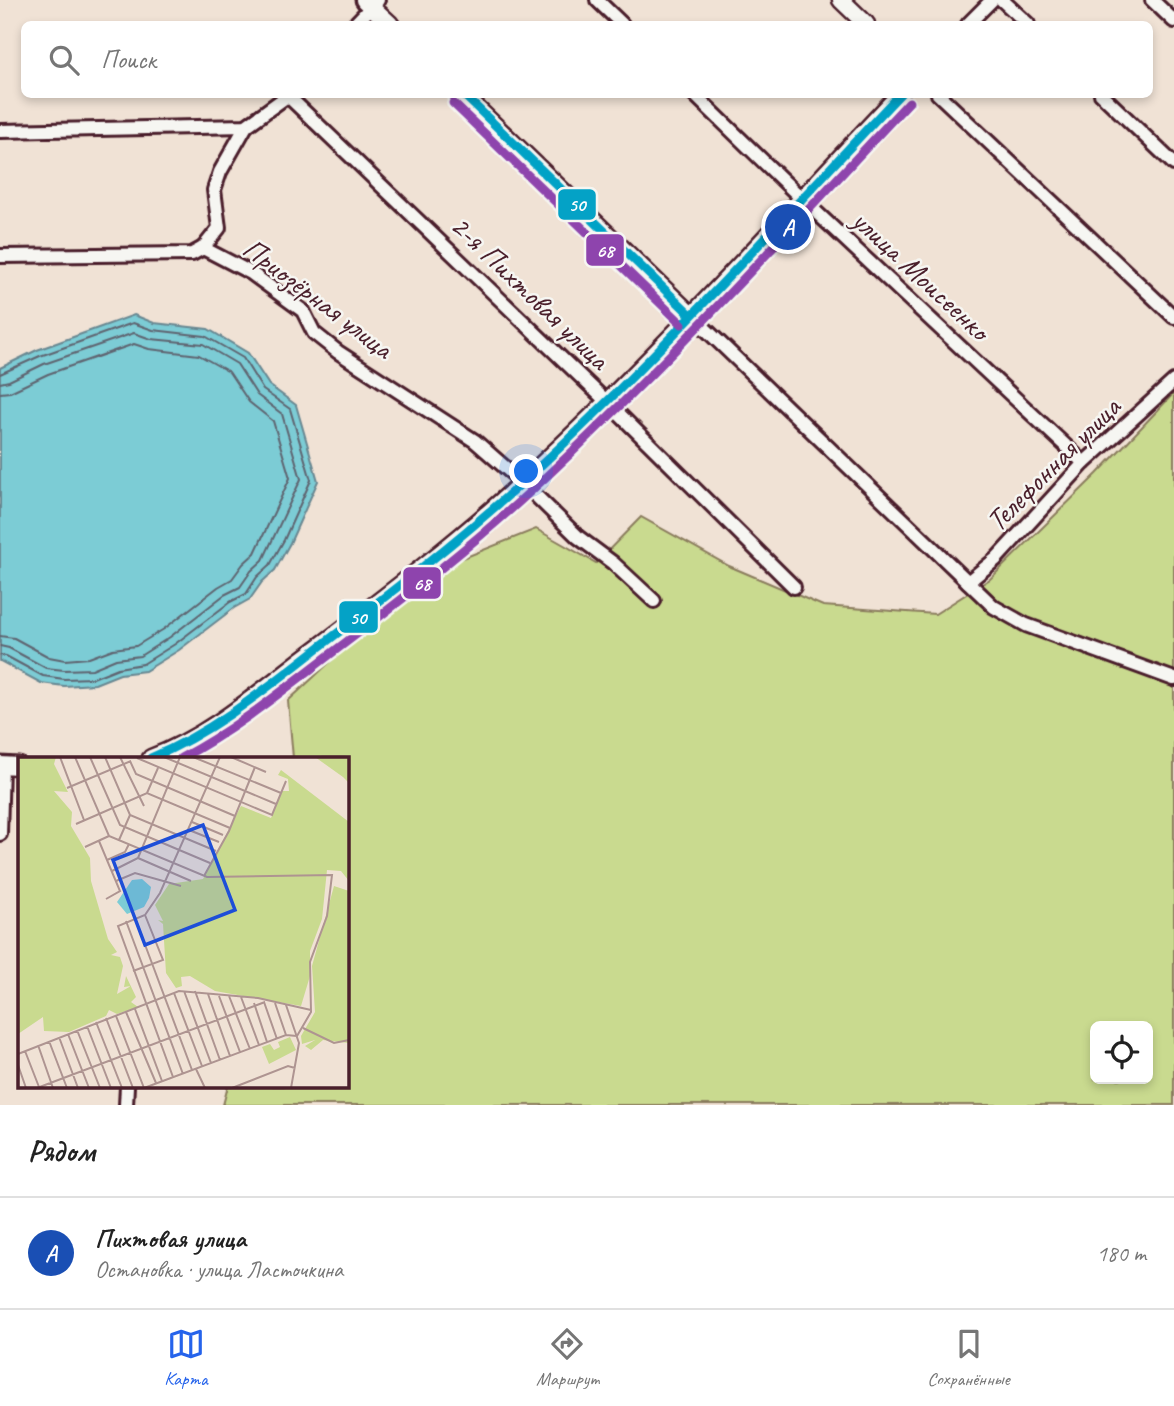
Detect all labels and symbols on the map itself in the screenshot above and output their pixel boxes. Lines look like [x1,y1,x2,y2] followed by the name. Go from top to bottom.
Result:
[557,188,597,221] line badge: 50
[569,193,588,217] text: 50
[843,200,1000,351] street label: улица Моисеенко
[765,201,811,253] pin: A
[442,207,619,379] street label: 2-я Пихтовая улица
[235,229,402,368] street label: Приозёрная улица
[585,233,625,267] line badge: 68
[596,239,616,263] text: 68
[978,387,1130,539] street label: Телефонная улица
[509,454,543,488] your location
[402,566,442,600] line badge: 68
[413,572,433,596] text: 68
[338,600,379,634] line badge: 50
[350,606,369,630] text: 50
[18,757,348,1088] inset map

